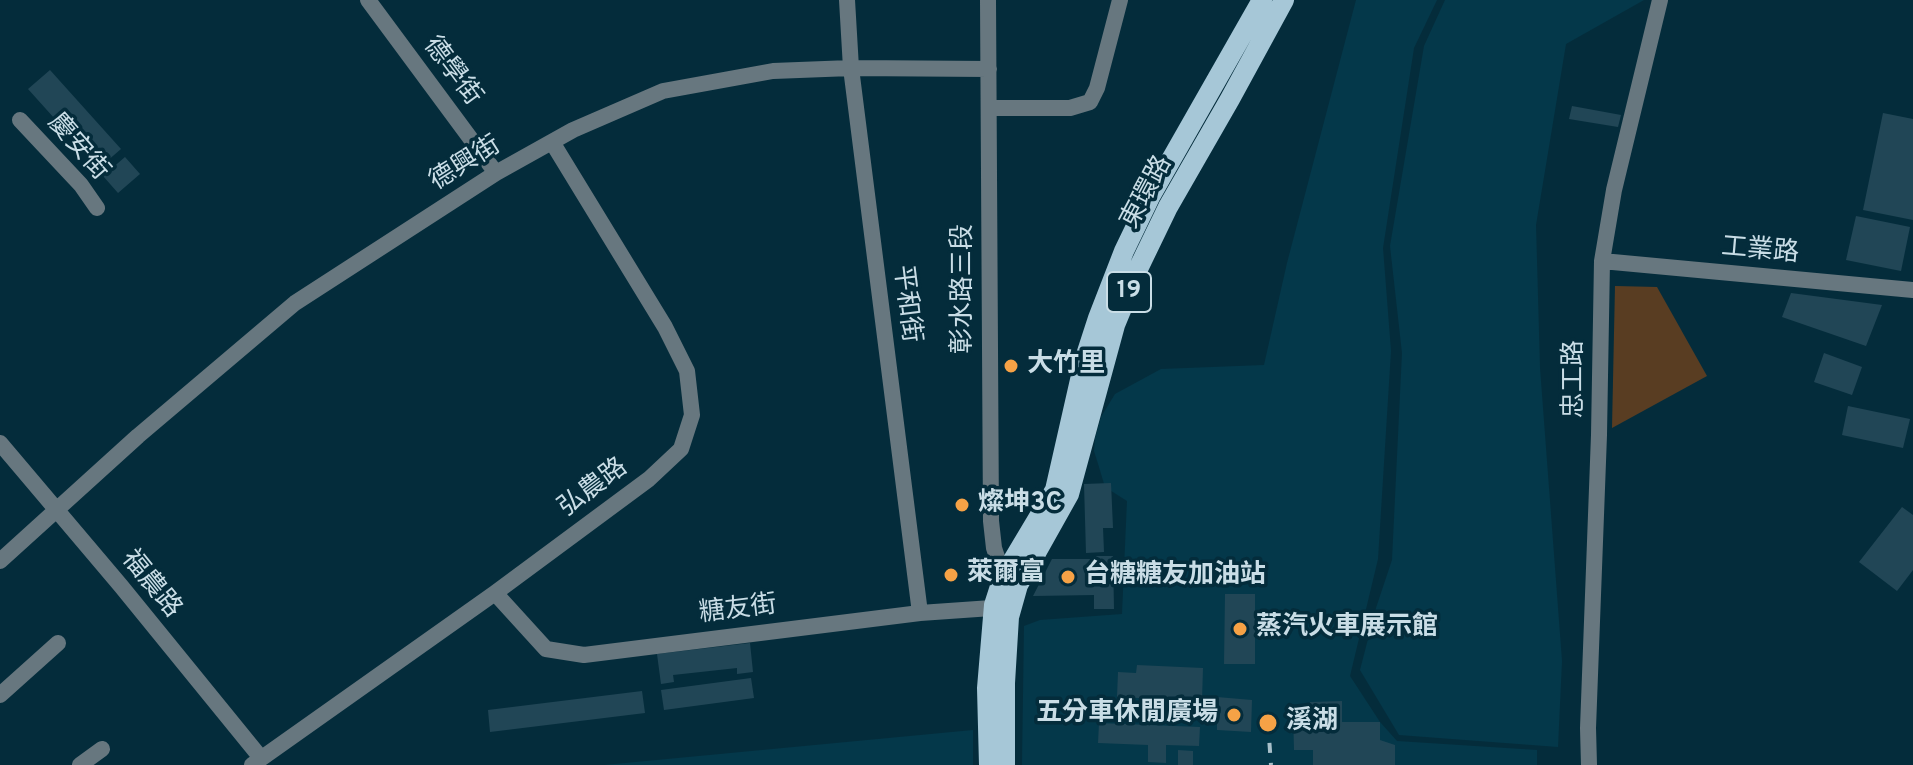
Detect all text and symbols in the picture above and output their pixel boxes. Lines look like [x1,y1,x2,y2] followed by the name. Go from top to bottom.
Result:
[415,31,487,113] street label: 德學街
[40,108,114,188] street label: 慶安街
[425,131,507,199] street label: 德興街
[1116,151,1180,235] street label: 東環路
[949,224,981,354] street label: 彰水路三段
[1720,233,1800,271] street label: 工業路
[885,263,925,345] street label: 平和街
[1107,272,1151,312] road number: 19
[1560,340,1592,418] street label: 忠工路
[1027,350,1105,382] place label: 大竹里
[1002,357,1020,375] marker: 大竹里
[553,453,635,525] street label: 弘農路
[978,489,1062,521] place label: 燦坤3C
[953,496,971,514] marker: 燦坤3C
[113,545,187,625] street label: 福農路
[967,559,1045,591] place label: 萊爾富
[1084,561,1266,593] place label: 台糖糖友加油站
[942,566,960,584] marker: 萊爾富
[1059,568,1077,586] marker: 台糖糖友加油站
[697,591,779,631] street label: 糖友街
[1256,613,1438,645] place label: 蒸汽火車展示館
[1231,620,1249,638] marker: 蒸汽火車展示館
[1036,699,1218,731] place label: 五分車休閒廣場
[1225,706,1243,724] marker: 五分車休閒廣場
[1286,707,1338,739] place label: 溪湖
[1257,712,1279,734] marker: 溪湖

